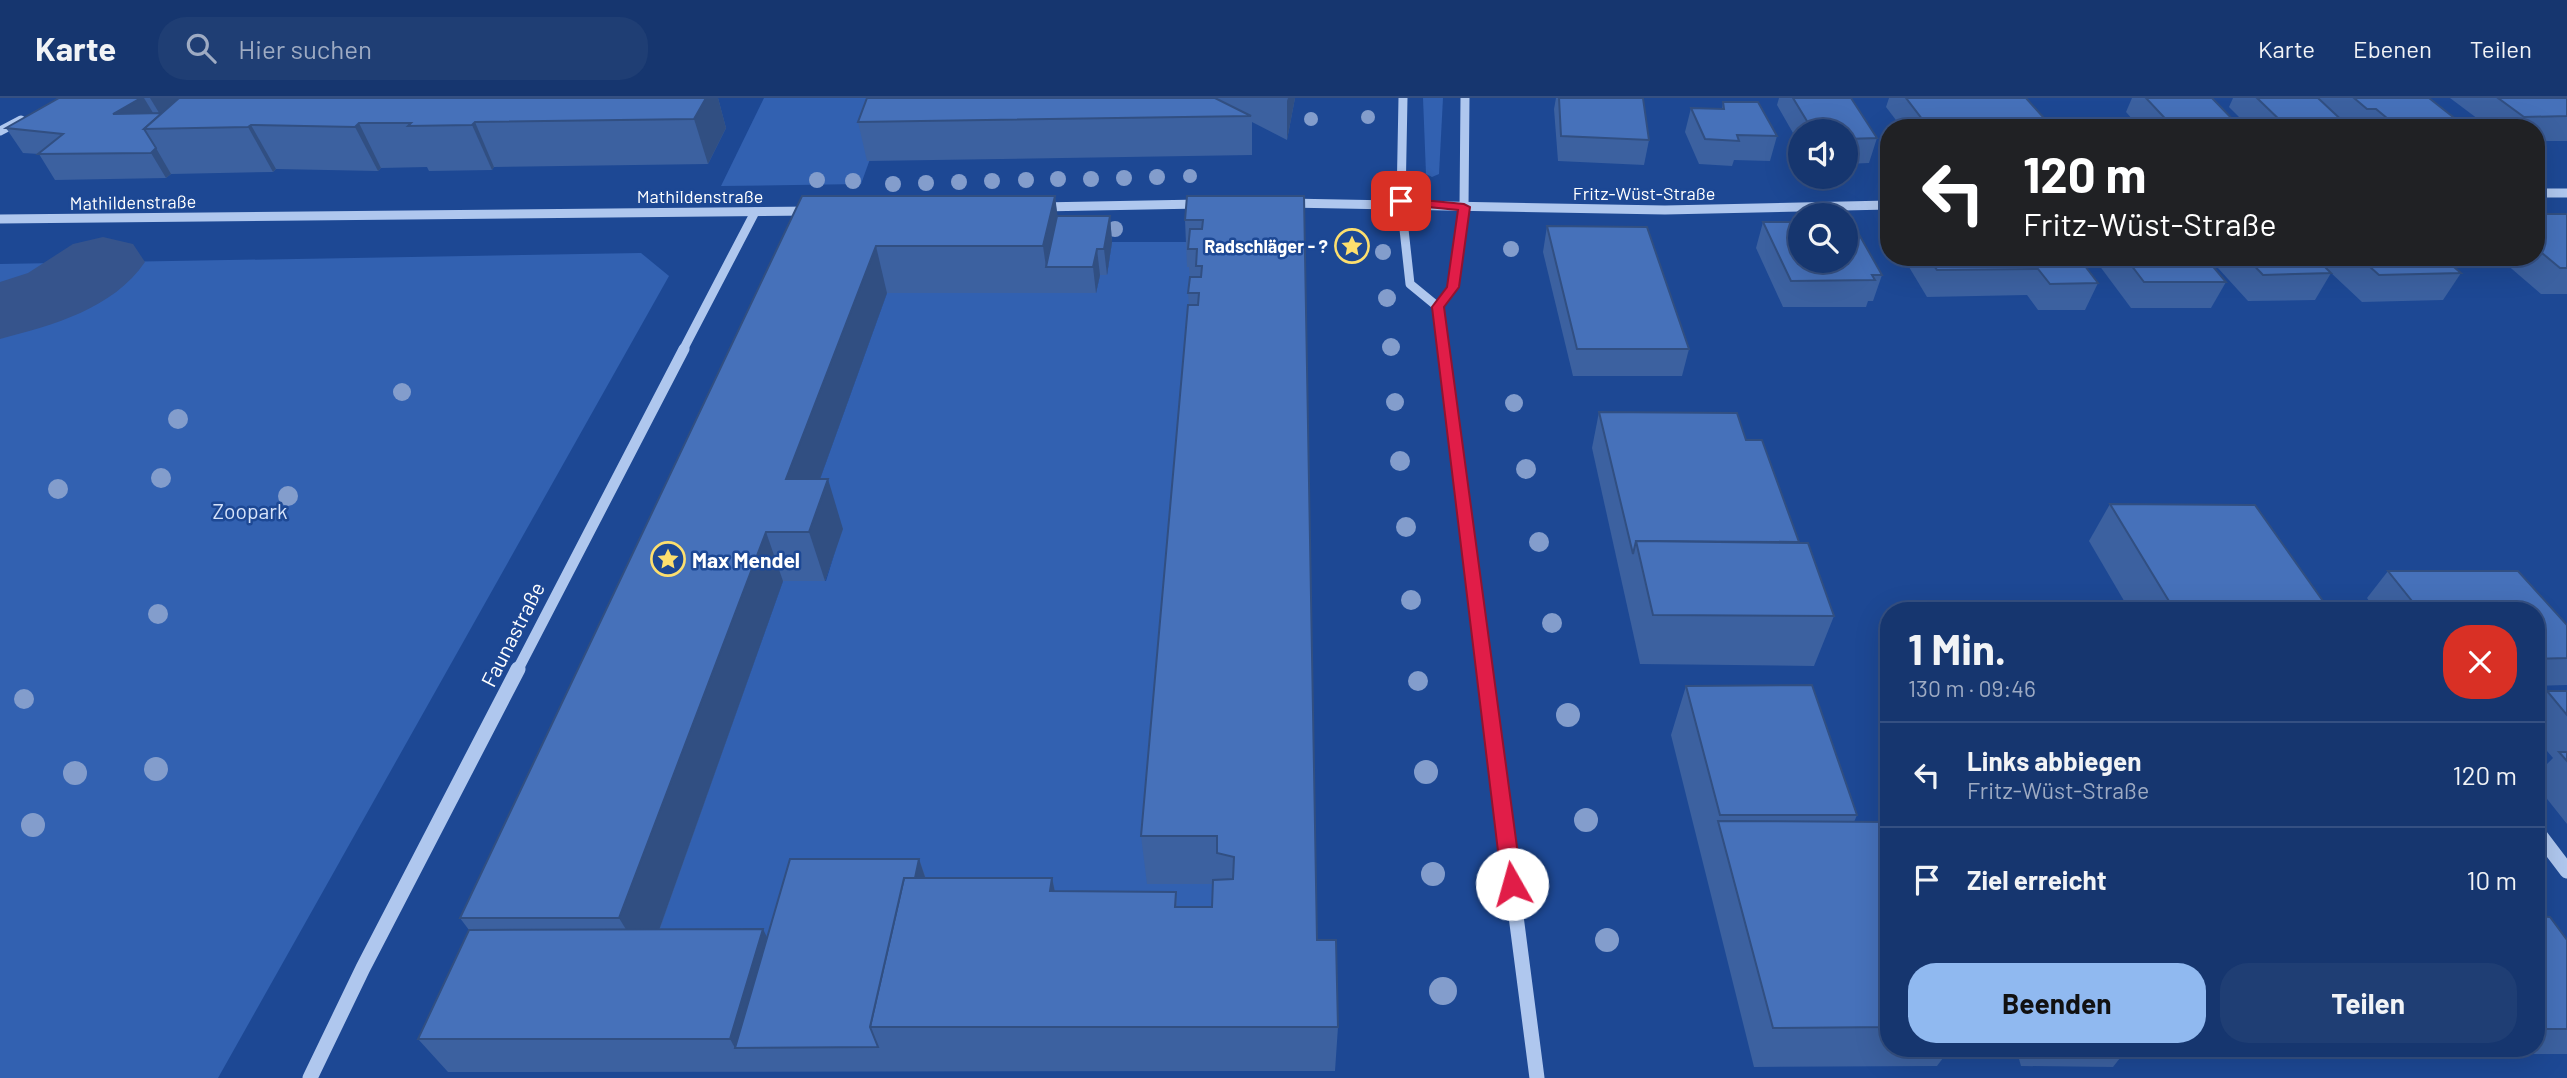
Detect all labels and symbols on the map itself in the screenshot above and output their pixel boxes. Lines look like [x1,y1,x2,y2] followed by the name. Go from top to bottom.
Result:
[1371,171,1431,231] pin
[1573,182,1715,204] street label: Fritz-Wüst-Straße
[637,185,763,207] street label: Mathildenstraße
[69,190,197,214] street label: Mathildenstraße
[1333,227,1371,265] place icon: Radschläger - ?
[1204,235,1328,257] place label: Radschläger - ?
[213,498,287,523] park label: Zoopark
[649,540,687,578] place icon: Max Mendel
[692,547,800,572] place label: Max Mendel
[475,577,549,691] street label: Faunastraße
[1475,847,1549,921] position arrow

